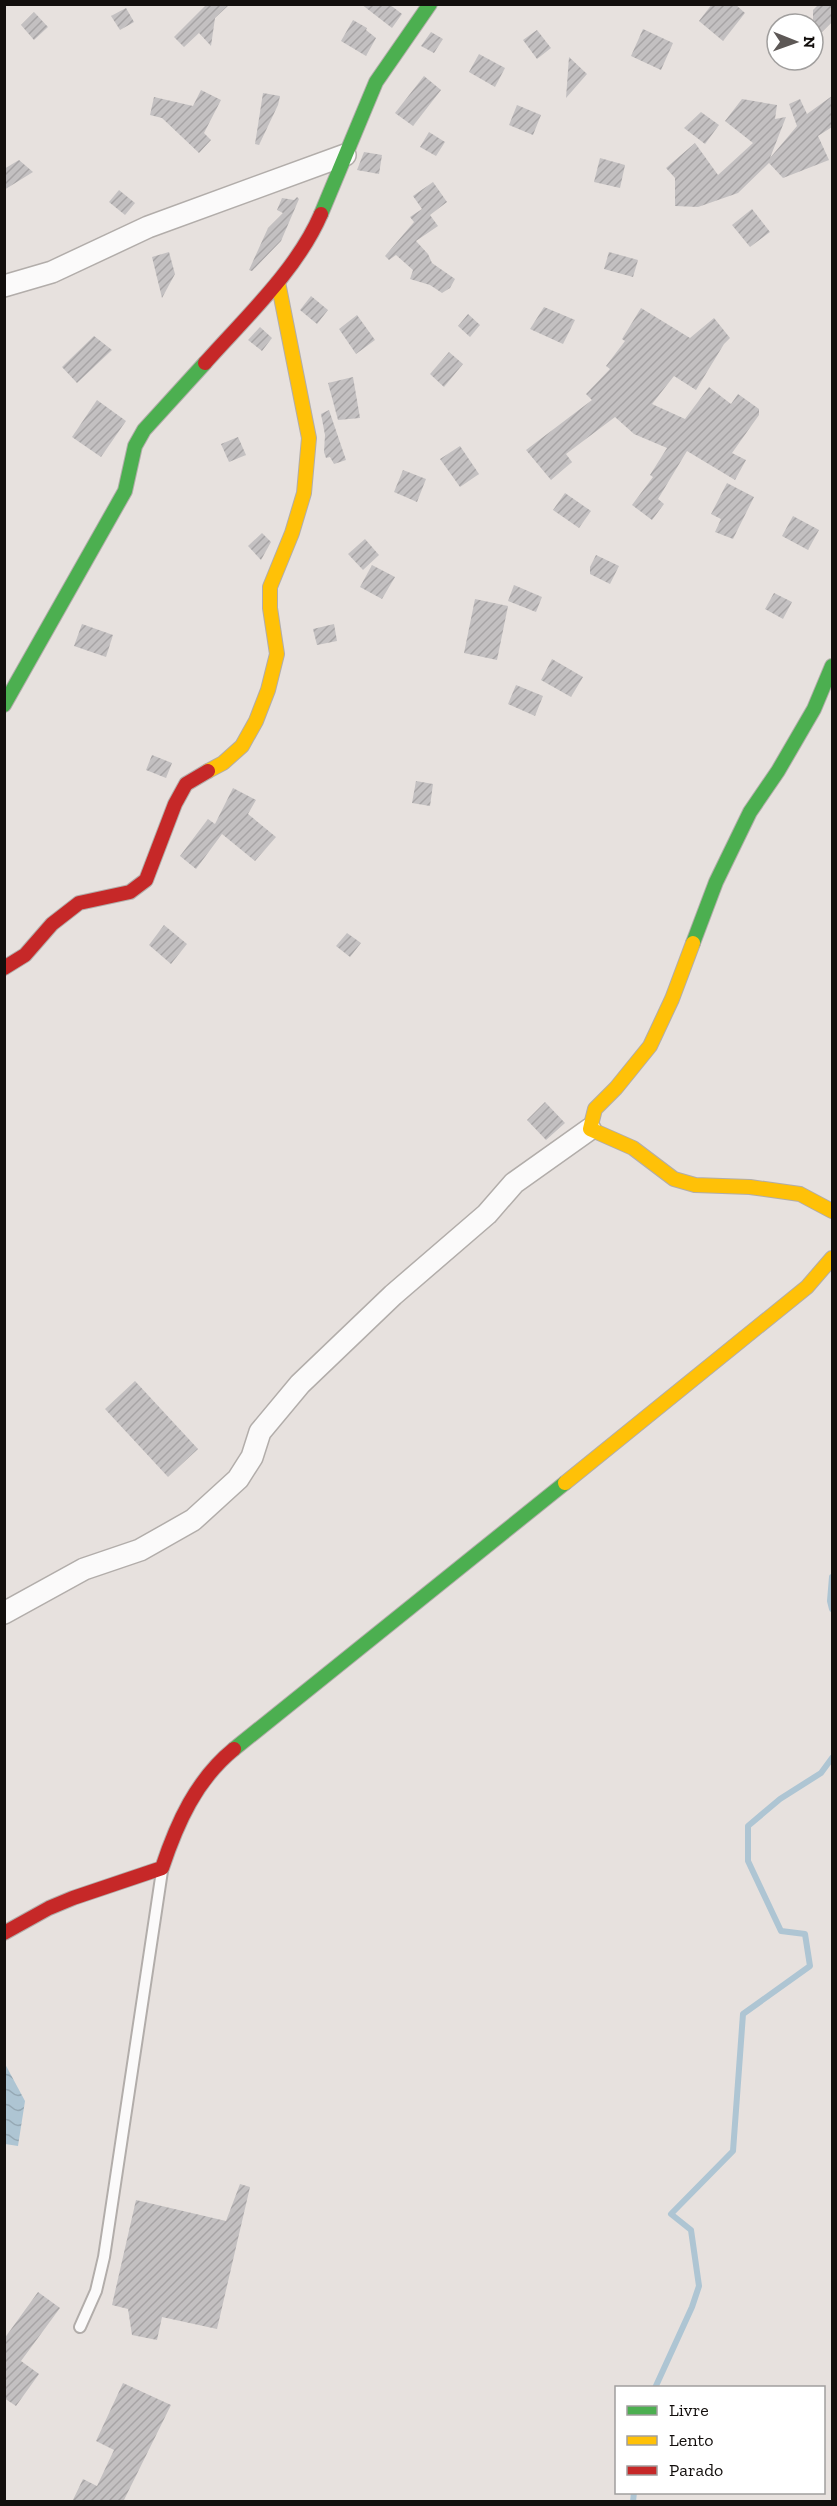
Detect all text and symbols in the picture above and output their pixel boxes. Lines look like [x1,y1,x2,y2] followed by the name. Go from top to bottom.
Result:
[765,12,825,72] north arrow
[800,36,819,49] text: N
[615,2386,825,2494] legend
[669,2399,709,2421] text: Livre
[669,2429,714,2451] text: Lento
[669,2459,723,2481] text: Parado

